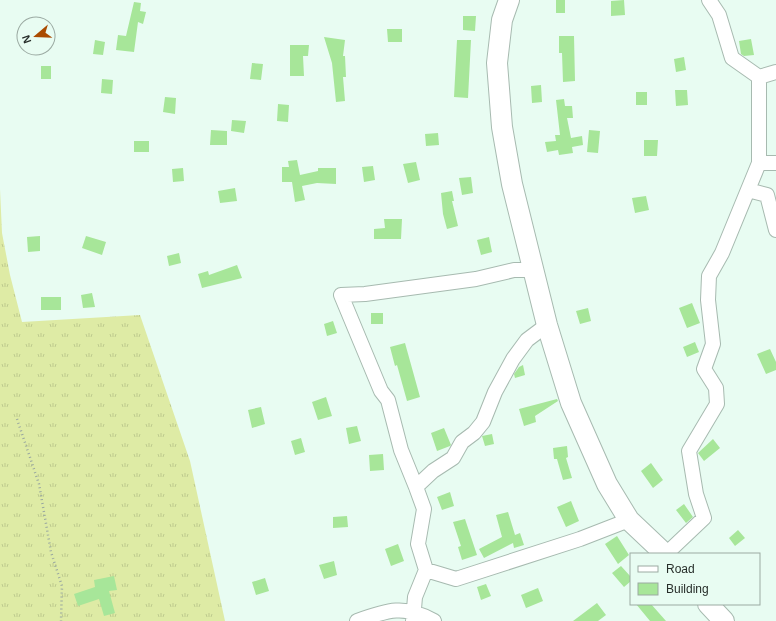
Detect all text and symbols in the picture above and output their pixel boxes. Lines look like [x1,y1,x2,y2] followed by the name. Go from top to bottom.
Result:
[16,16,56,56] north arrow
[20,33,34,45] text: N
[630,553,760,605] legend
[666,562,695,576] text: Road
[666,582,709,596] text: Building

